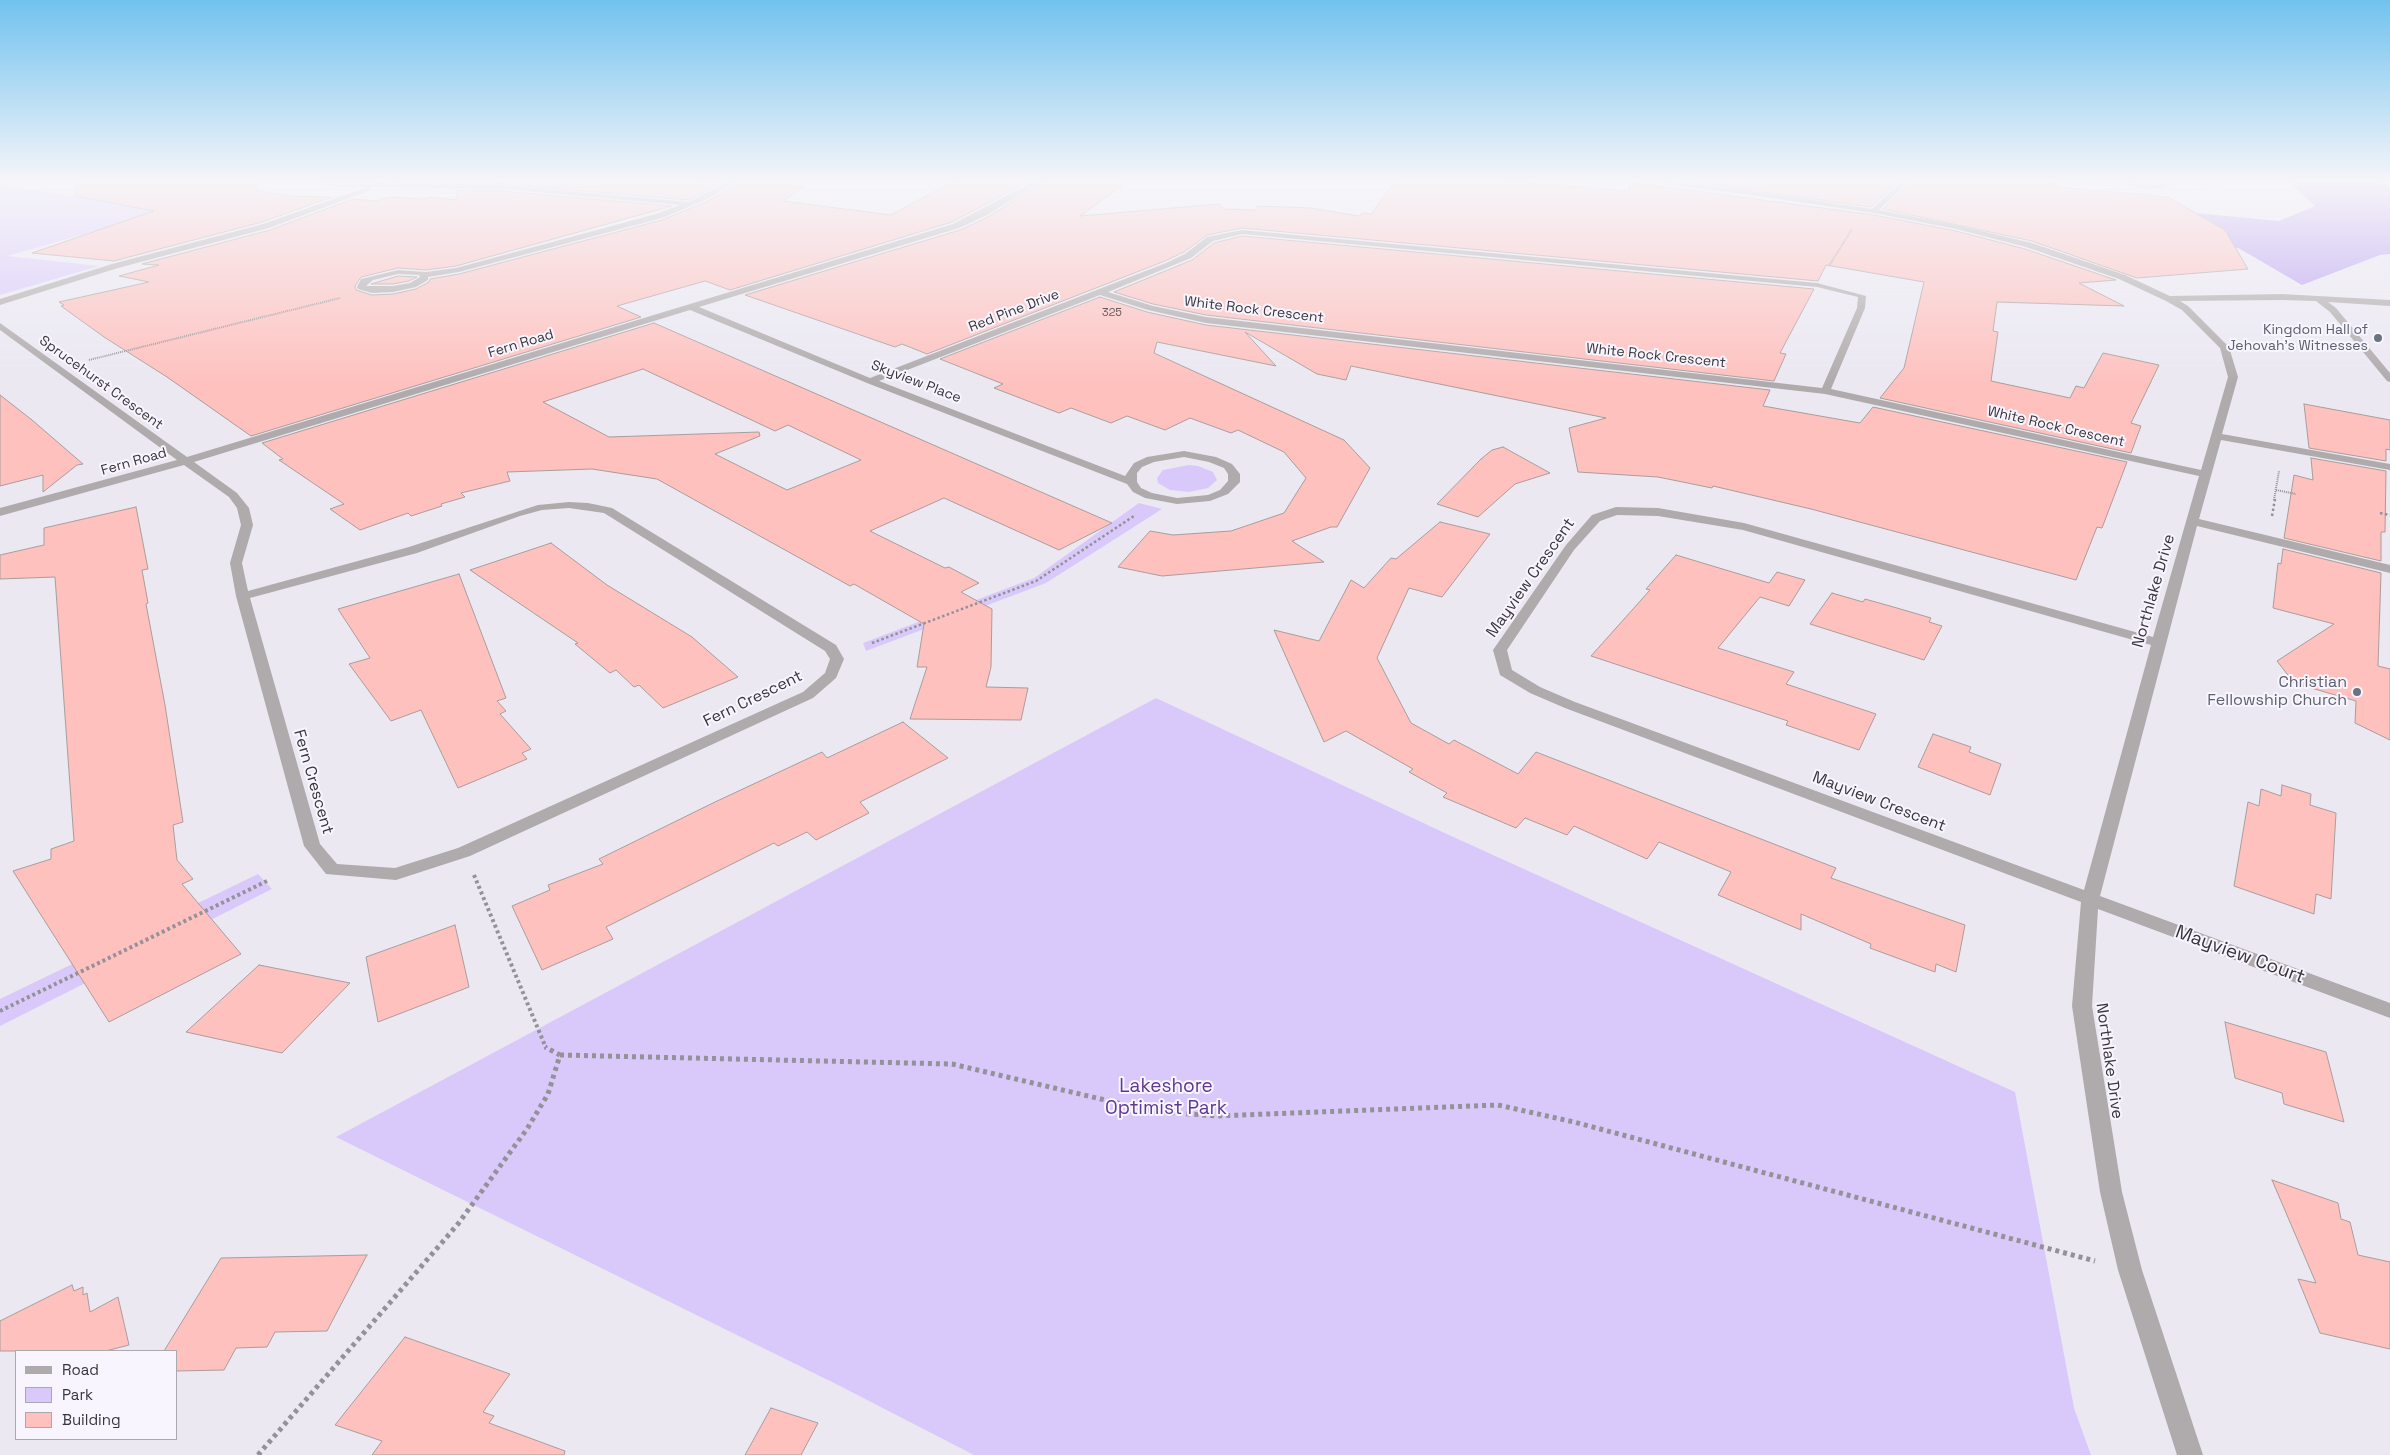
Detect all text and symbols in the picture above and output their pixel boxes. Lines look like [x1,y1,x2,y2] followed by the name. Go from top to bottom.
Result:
[966,286,1062,336] street label: Red Pine Drive
[1183,293,1325,327] street label: White Rock Crescent
[1102,306,1122,320] house number: 325
[2227,322,2368,354] place label: Kingdom Hall of Jehovah's Witnesses
[486,326,556,362] street label: Fern Road
[2372,332,2384,344] marker: Kingdom Hall of Jehovah's Witnesses
[36,333,166,433] street label: Sprucehurst Crescent
[1585,340,1727,372] street label: White Rock Crescent
[869,357,963,407] street label: Skyview Place
[1986,403,2126,451] street label: White Rock Crescent
[99,445,169,479] street label: Fern Road
[1483,515,1579,641] street label: Mayview Crescent
[2129,532,2179,650] street label: Northlake Drive
[700,667,806,731] street label: Fern Crescent
[2207,673,2347,711] place label: Christian Fellowship Church
[2351,686,2363,698] marker: Christian Fellowship Church
[289,728,337,836] street label: Fern Crescent
[1810,768,1948,836] street label: Mayview Crescent
[2172,921,2308,989] street label: Mayview Court
[2091,1002,2127,1120] street label: Northlake Drive
[1105,1076,1227,1120] park label: Lakeshore Optimist Park
[15,1350,178,1440] legend
[62,1360,99,1379] text: Road
[62,1385,93,1404] text: Park
[62,1410,121,1429] text: Building

